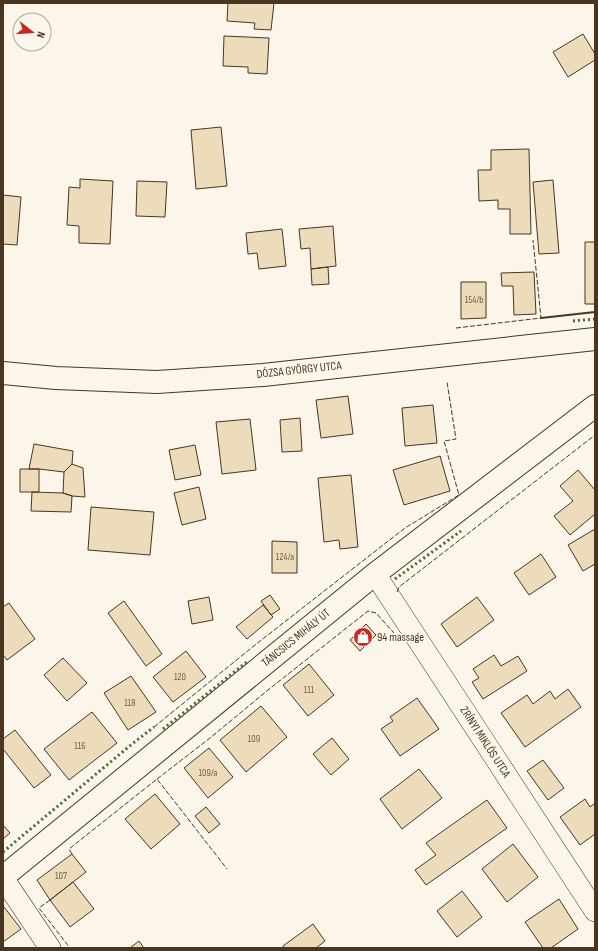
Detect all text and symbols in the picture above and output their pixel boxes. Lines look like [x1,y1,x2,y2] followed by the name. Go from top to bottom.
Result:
[12,12,52,52] north arrow
[34,30,48,40] text: N
[465,294,483,306] house number: 154/b
[256,358,343,382] street label: DÓZSA GYÖRGY UTCA
[276,551,294,563] house number: 124/a
[259,606,333,670] street label: TÁNCSICS MIHÁLY ÚT
[352,626,374,648] shop icon: 94 massage
[377,630,424,645] place label: 94 massage
[174,671,186,683] house number: 120
[304,684,315,696] house number: 111
[124,697,136,709] house number: 118
[456,704,514,781] street label: ZRÍNYI MIKLÓS UTCA
[248,733,260,745] house number: 109
[74,740,86,752] house number: 116
[199,767,218,779] house number: 109/a
[55,870,67,882] house number: 107

